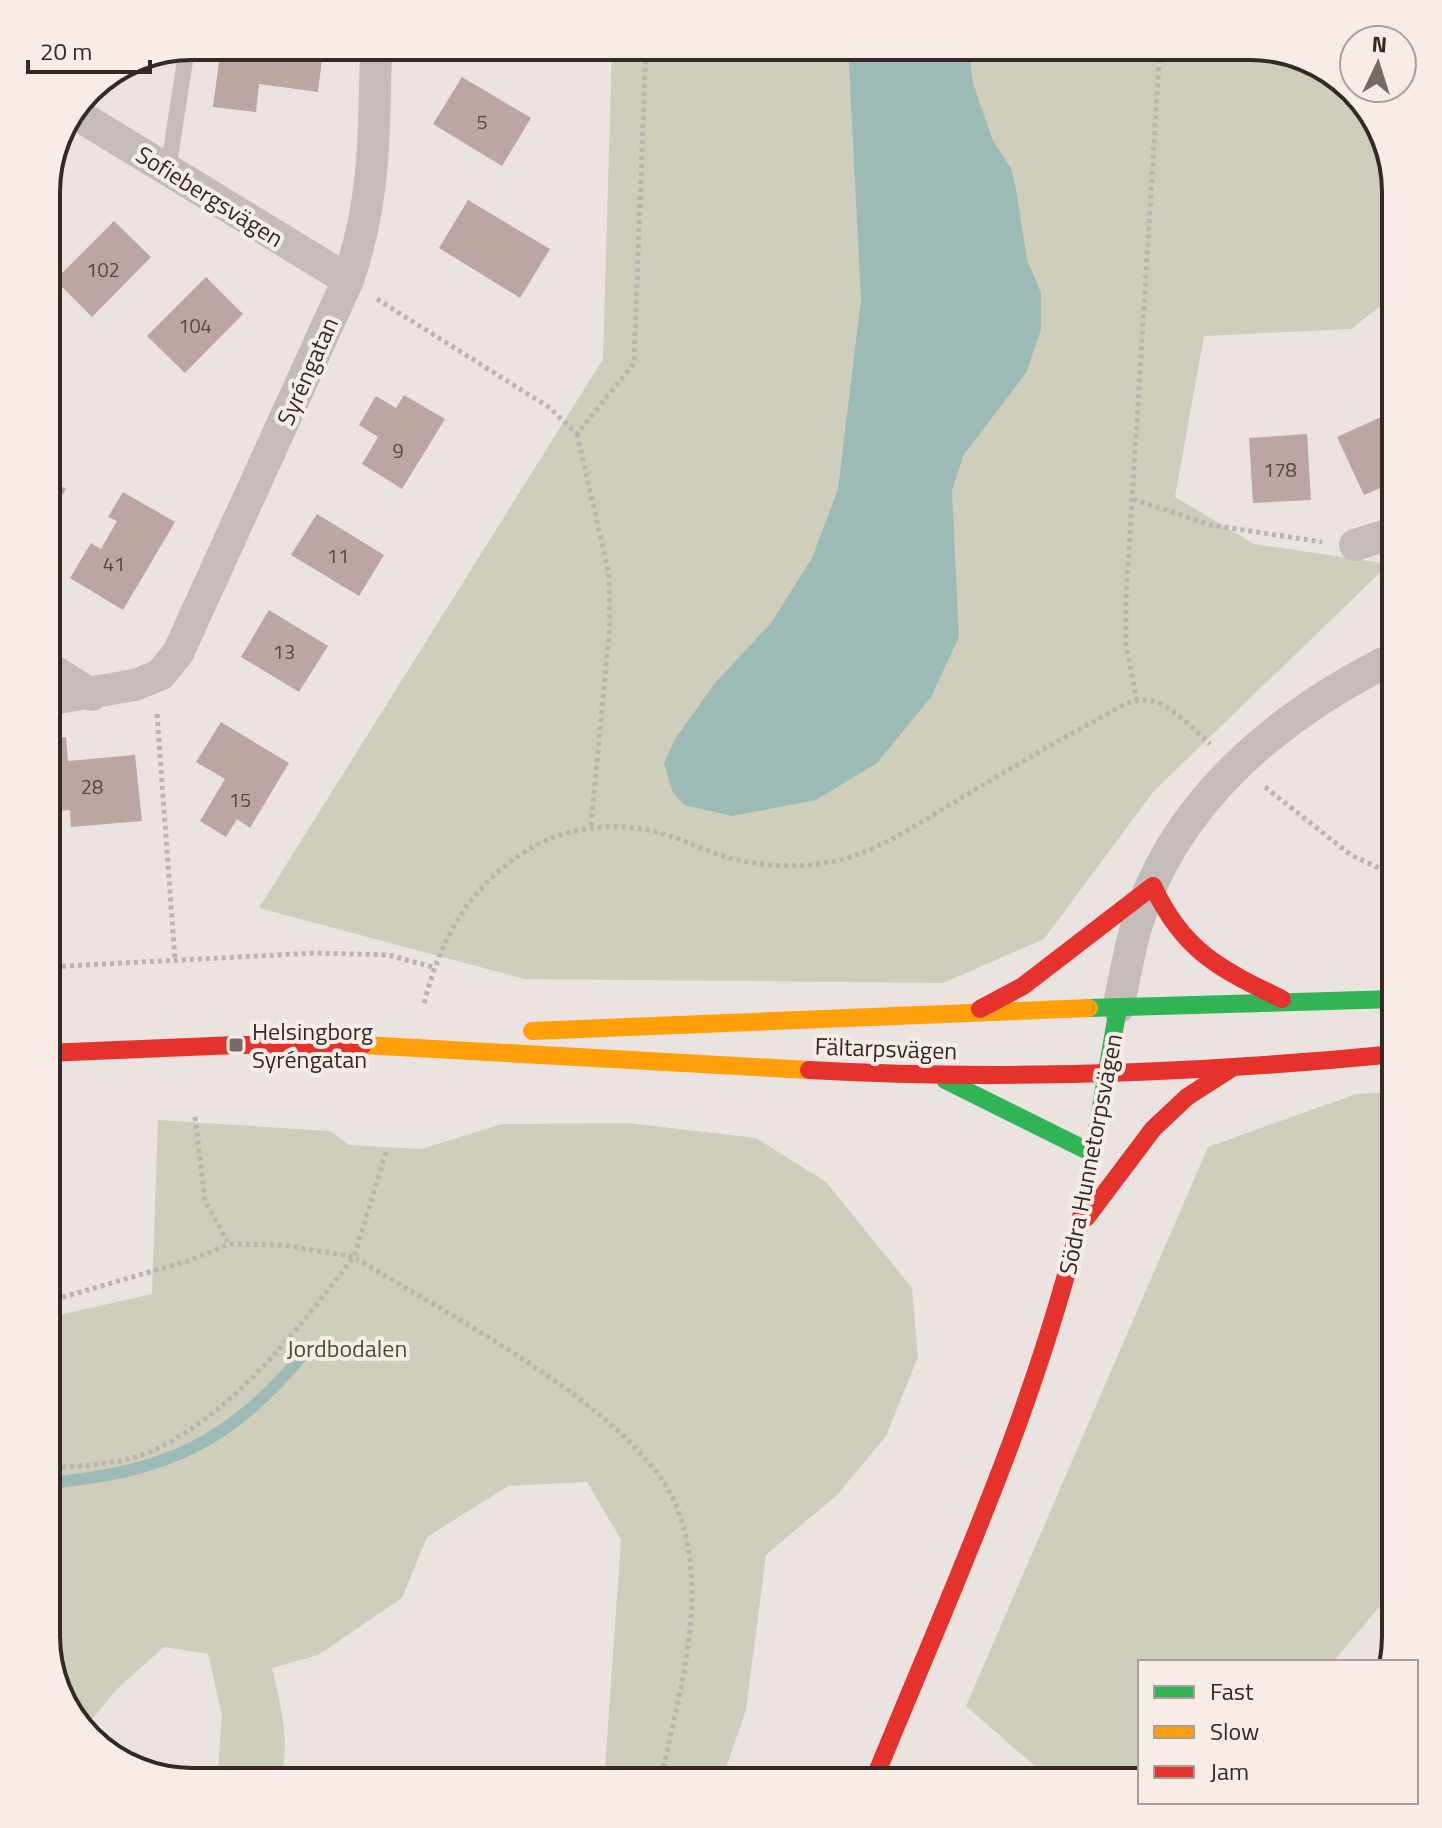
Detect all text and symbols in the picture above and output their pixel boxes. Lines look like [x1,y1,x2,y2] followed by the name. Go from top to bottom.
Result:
[28,24,150,74] scale bar
[1338,24,1418,104] north arrow
[1371,27,1388,62] text: N
[40,33,92,69] text: 20 m
[476,106,488,137] house number: 5
[129,136,291,256] street label: Sofiebergsvägen
[86,254,120,285] house number: 102
[178,310,212,341] house number: 104
[267,311,347,431] street label: Syréngatan
[392,435,404,466] house number: 9
[1263,454,1297,485] house number: 178
[327,540,349,571] house number: 11
[103,548,125,579] house number: 41
[273,636,295,667] house number: 13
[81,771,103,802] house number: 28
[229,784,251,815] house number: 15
[252,1013,373,1077] place label: Helsingborg Syréngatan
[814,1028,958,1068] street label: Fältarpsvägen
[1049,1031,1131,1277] street label: Södra Hunnetorpsvägen
[227,1036,245,1054] marker: Helsingborg Syréngatan
[287,1330,407,1366] park label: Jordbodalen
[1138,1660,1418,1804] legend
[1210,1673,1254,1709] text: Fast
[1210,1713,1259,1749] text: Slow
[1210,1753,1249,1789] text: Jam

